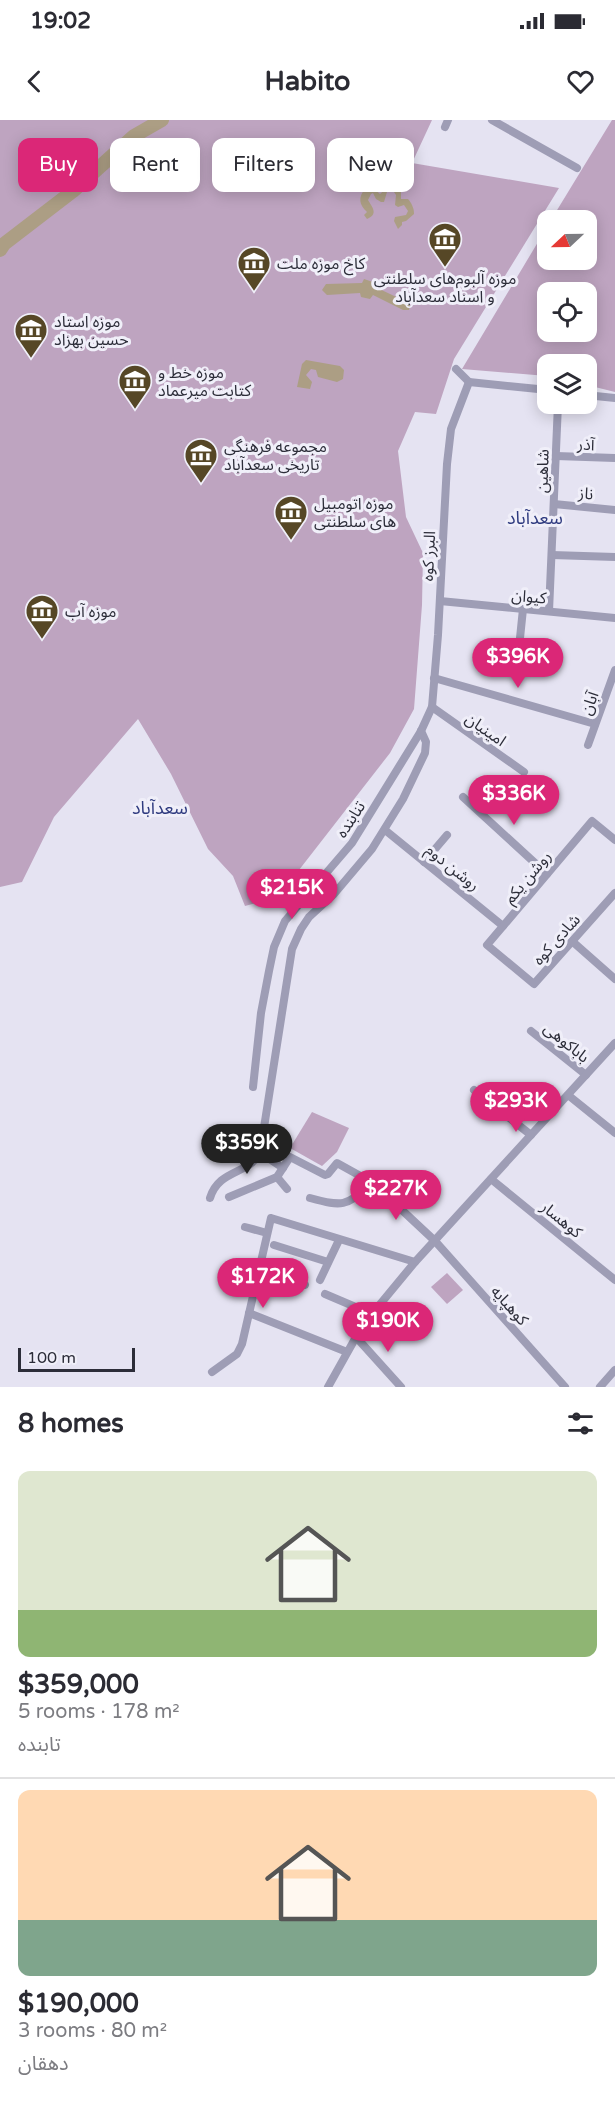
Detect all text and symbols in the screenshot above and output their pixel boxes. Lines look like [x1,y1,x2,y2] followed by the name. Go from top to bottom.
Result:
[30,8,91,34] text: 19:02
[18,65,51,98] icon: back
[265,65,350,98] text: Habito
[564,65,597,98] icon: heart
[18,138,98,192] chip: Buy
[110,138,200,192] chip: Rent
[212,138,315,192] chip: Filters
[327,138,414,192] chip: New
[537,210,597,270] north arrow
[537,210,597,414] map controls
[427,221,463,268] museum icon: موزه آلبوم‌های سلطنتی و اسناد سعدآباد
[236,245,272,292] museum icon: کاخ موزه ملت
[277,254,366,276] place label: کاخ موزه ملت
[374,269,516,307] place label: موزه آلبوم‌های سلطنتی و اسناد سعدآباد
[537,282,597,342] button: locate
[13,312,49,359] museum icon: موزه استاد حسین بهزاد
[54,312,129,350] place label: موزه استاد حسین بهزاد
[537,354,597,414] button: layers
[117,363,153,410] museum icon: موزه خط و کتابت میرعماد
[158,363,251,401] place label: موزه خط و کتابت میرعماد
[576,435,596,456] street label: آذر
[183,437,219,484] museum icon: مجموعه فرهنگی تاریخی سعدآباد
[224,437,327,475] place label: مجموعه فرهنگی تاریخی سعدآباد
[532,449,554,493] street label: شاهین
[577,483,594,505] street label: ناز
[273,494,309,541] museum icon: موزه اتومبیل های سلطنتی
[314,494,396,532] place label: موزه اتومبیل های سلطنتی
[507,507,563,529] district label: سعدآباد
[418,530,440,582] street label: البرز کوه
[511,586,548,609] street label: کیوان
[24,593,60,640] museum icon: موزه آب
[65,602,116,622] place label: موزه آب
[476,638,560,689] pin: $396K
[486,645,550,669] text: $396K
[576,688,604,718] street label: آبان
[461,709,510,751] street label: امینیان
[472,775,556,826] pin: $336K
[482,782,546,806] text: $336K
[132,797,188,819] district label: سعدآباد
[332,797,370,842] street label: تنابنده
[420,840,484,897] street label: روشن دوم
[500,847,557,910] street label: روشن یکم
[250,869,334,920] pin: $215K
[260,876,324,900] text: $215K
[529,910,585,969] street label: شادی کوه
[539,1018,593,1067] street label: باباکوهی
[474,1082,558,1133] pin: $293K
[484,1089,548,1113] text: $293K
[205,1124,289,1175] pin: $359K
[215,1131,279,1155] text: $359K
[354,1170,438,1221] pin: $227K
[364,1177,428,1201] text: $227K
[536,1196,586,1243] street label: کوهسار
[221,1258,305,1309] pin: $172K
[231,1265,295,1289] text: $172K
[486,1282,533,1330] street label: کوهپایه
[346,1302,430,1353] pin: $190K
[356,1309,420,1333] text: $190K
[18,1345,135,1372] scale bar
[27,1348,76,1368] text: 100 m
[564,1407,597,1440] icon: filters
[18,1408,124,1439] text: 8 homes
[254,1510,362,1618] icon: home
[18,1669,139,1700] text: $359,000
[18,1700,180,1724] text: 5 rooms · 178 m²
[18,1733,61,1757] text: تابنده
[254,1829,362,1937] icon: home
[18,1988,139,2019] text: $190,000
[18,2019,167,2043] text: 3 rooms · 80 m²
[18,2052,68,2076] text: دهقان

